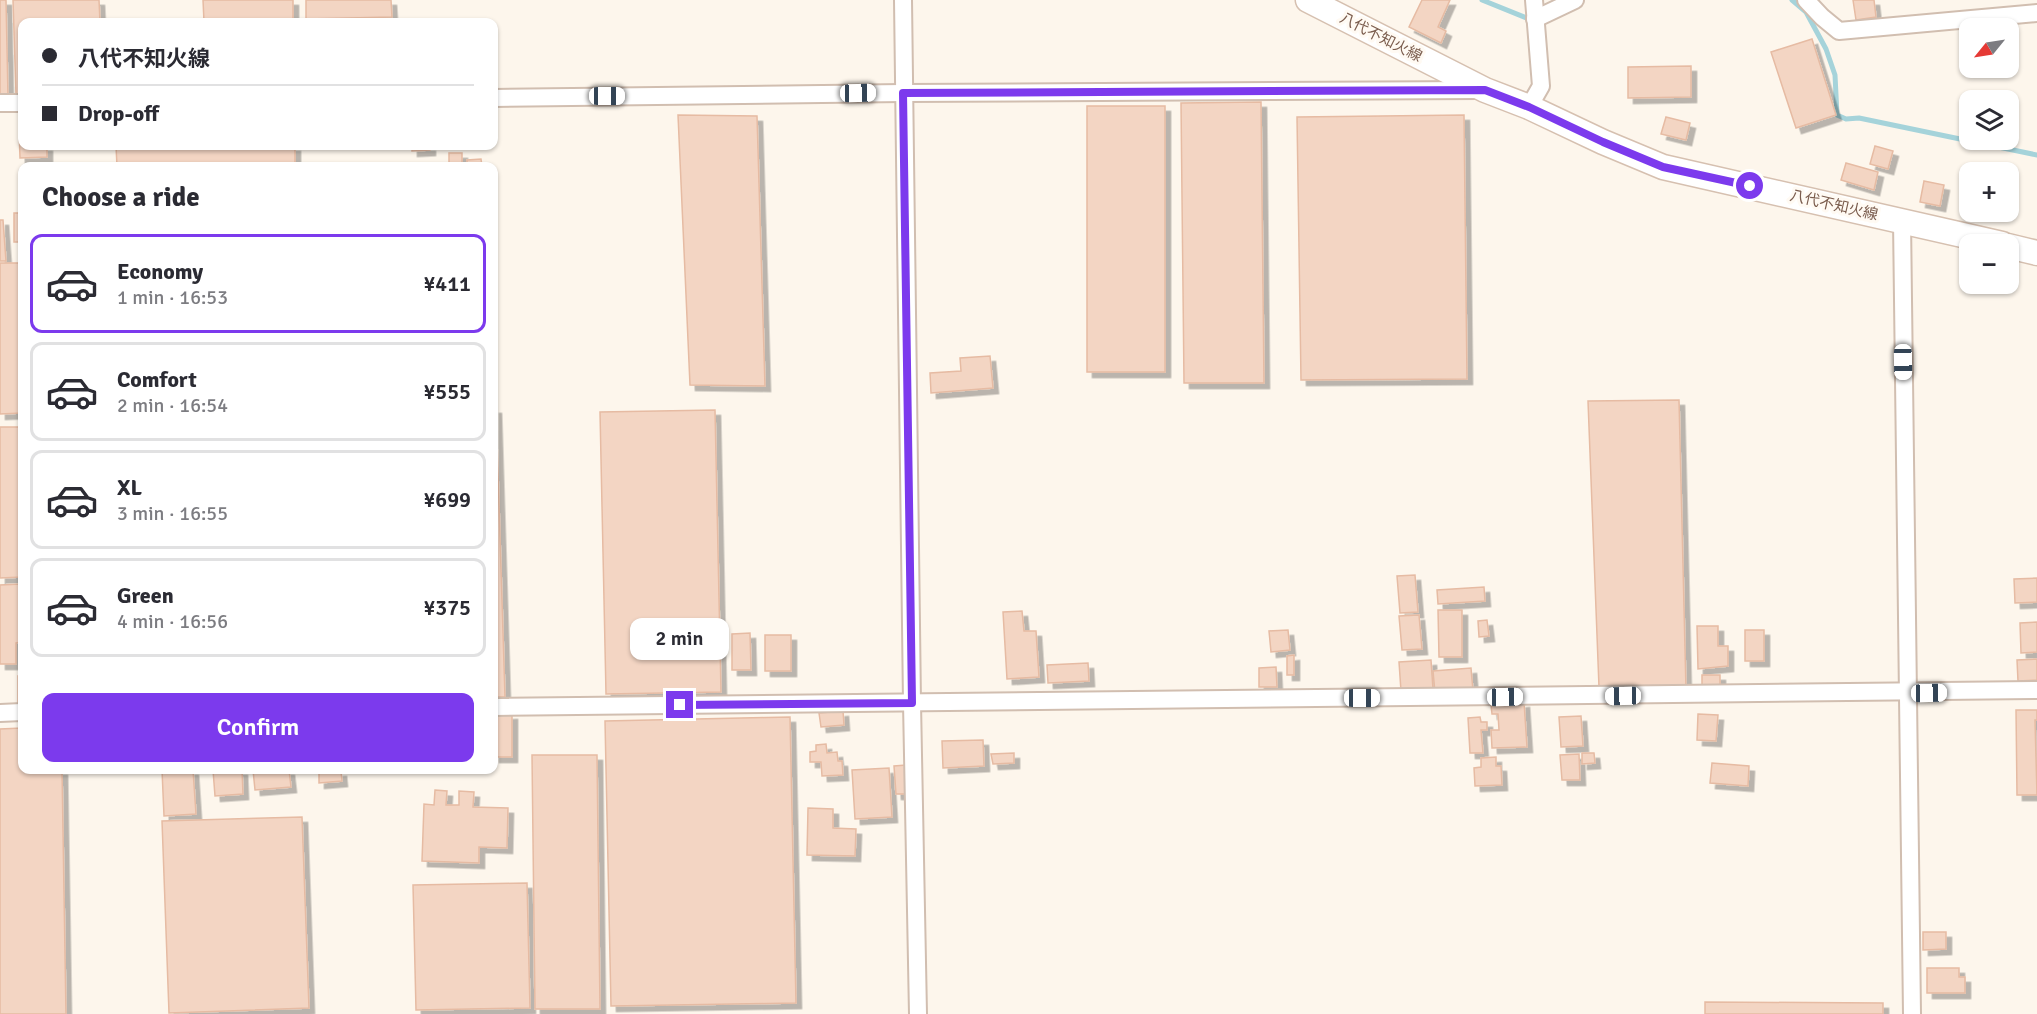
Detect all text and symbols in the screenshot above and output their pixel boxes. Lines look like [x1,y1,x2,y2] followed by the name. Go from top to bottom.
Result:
[1337,9,1425,65] street label: 八代不知火線
[1959,18,2019,78] north arrow
[1959,18,2019,294] map controls
[78,45,210,72] text: 八代不知火線
[840,84,876,102] car
[589,87,625,105] car
[1959,90,2019,150] button: layers
[78,100,159,127] text: Drop-off
[1959,162,2019,222] button: +
[1736,172,1763,199] route start
[42,181,200,214] text: Choose a ride
[1788,186,1880,224] street label: 八代不知火線
[1959,234,2019,294] button: −
[45,257,99,311] icon: car
[117,258,203,285] text: Economy
[423,270,471,297] text: ¥411
[117,285,228,310] text: 1 min · 16:53
[1894,344,1912,380] car
[45,365,99,419] icon: car
[117,366,197,393] text: Comfort
[423,378,471,405] text: ¥555
[117,393,228,418] text: 2 min · 16:54
[45,473,99,527] icon: car
[117,474,142,501] text: XL
[423,486,471,513] text: ¥699
[117,501,228,526] text: 3 min · 16:55
[45,581,99,635] icon: car
[117,582,174,609] text: Green
[423,594,471,621] text: ¥375
[117,609,228,634] text: 4 min · 16:56
[630,618,730,660] callout: 2 min
[656,626,703,651] text: 2 min
[1911,684,1947,702] car
[1605,687,1641,705] car
[1487,688,1523,706] car
[1344,689,1380,707] car
[666,691,693,718] route end
[42,693,474,762] button: Confirm

